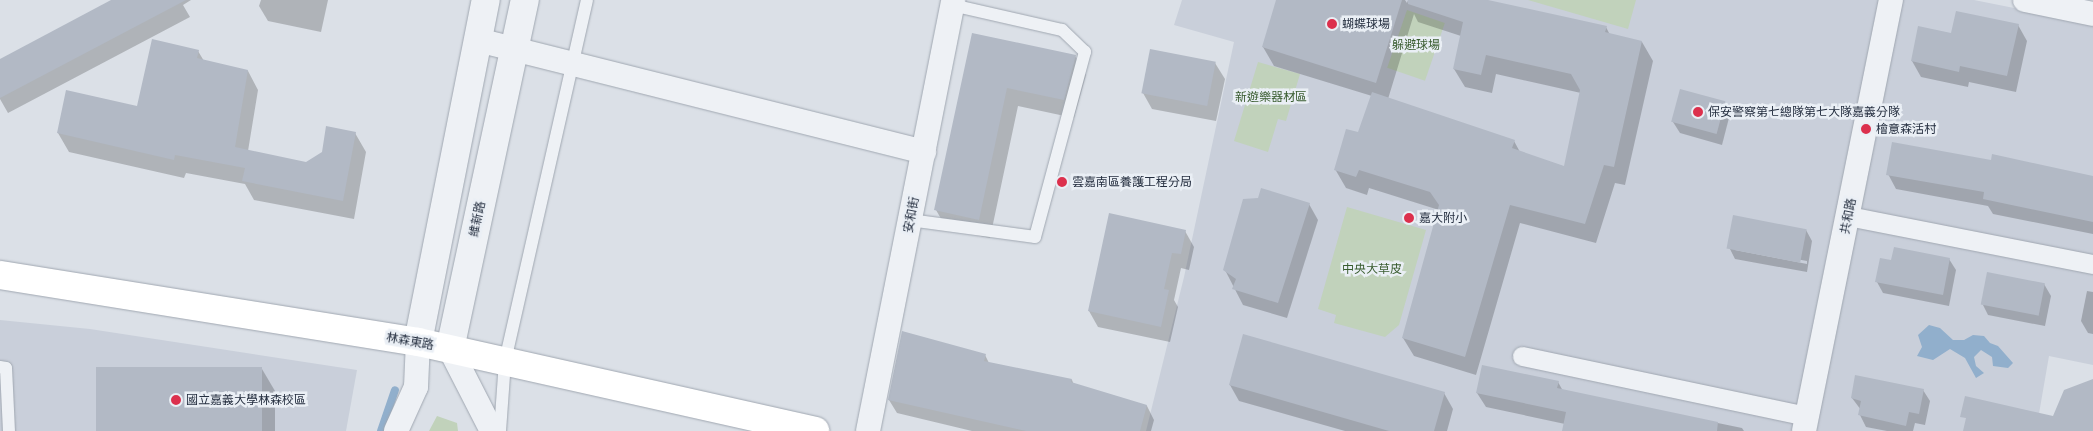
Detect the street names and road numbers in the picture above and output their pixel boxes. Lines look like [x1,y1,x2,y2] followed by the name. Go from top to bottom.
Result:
[900,196,922,234] street label: 安和街
[1837,197,1859,235] street label: 共和路
[466,200,488,238] street label: 維新路
[385,330,435,352] street label: 林森東路

